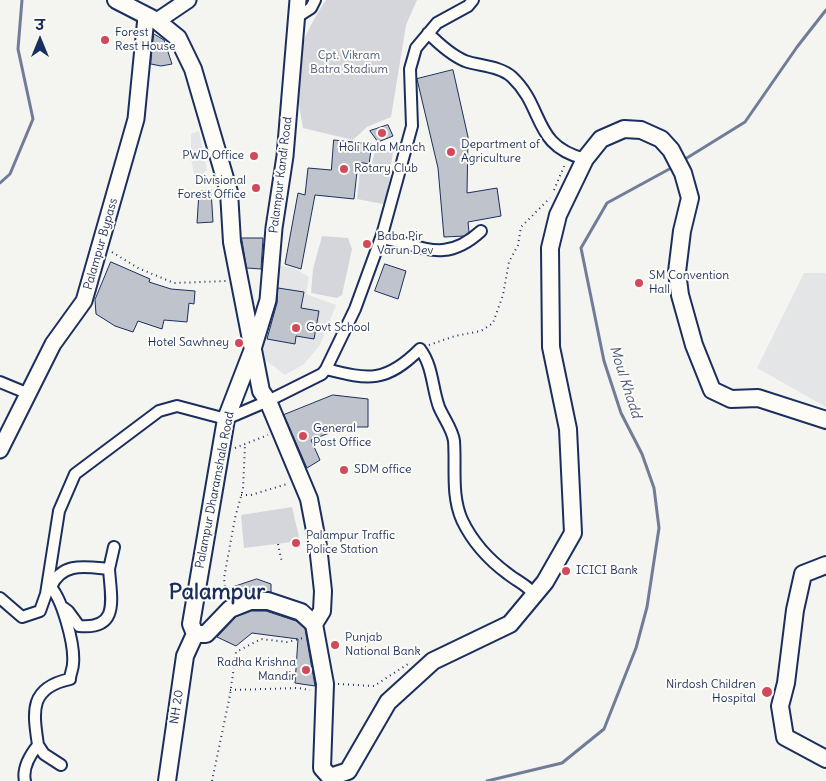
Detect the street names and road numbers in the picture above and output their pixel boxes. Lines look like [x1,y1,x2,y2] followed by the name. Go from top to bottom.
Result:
[267,116,295,234] street label: Palampur Kandi Road
[81,196,121,292] street label: Palampur Bypass
[193,410,237,570] street label: Palampur Dharamshala Road
[167,689,187,725] street label: NH 20

